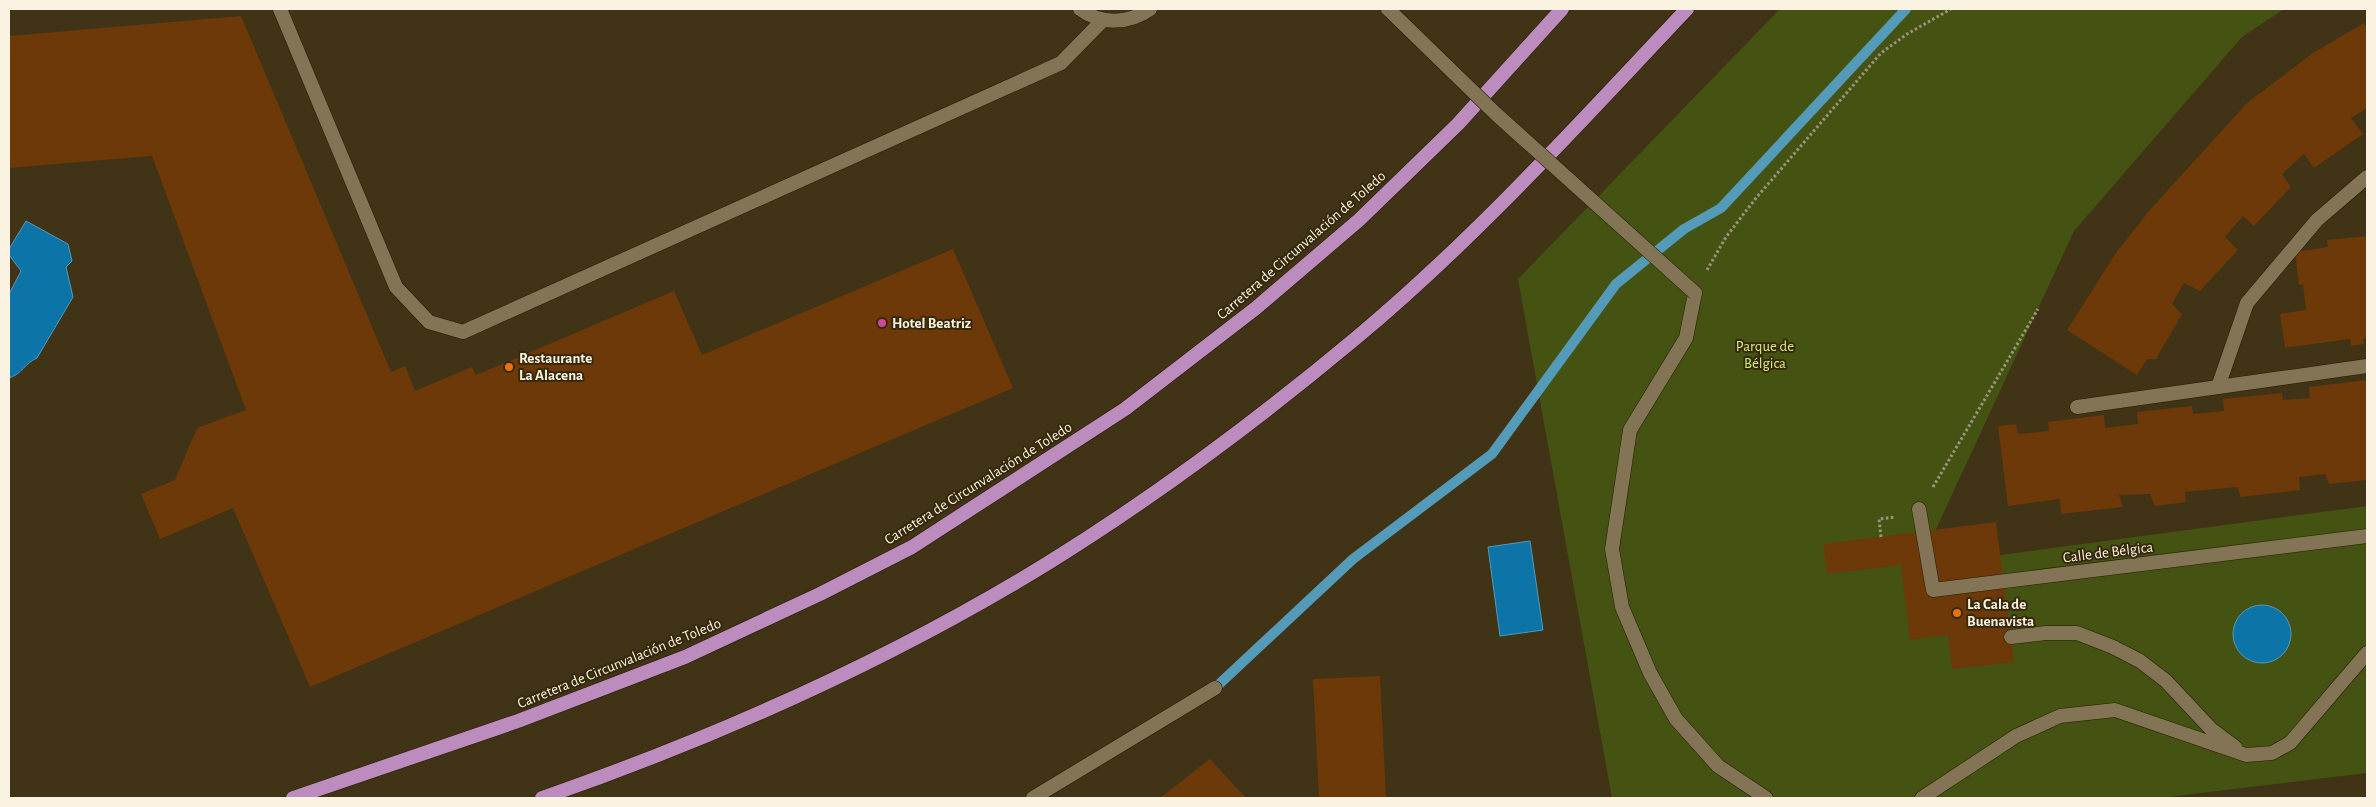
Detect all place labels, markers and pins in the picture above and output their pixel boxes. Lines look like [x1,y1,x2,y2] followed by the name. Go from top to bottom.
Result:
[892,316,971,331] place label: Hotel Beatriz
[876,317,888,329] marker: Hotel Beatriz
[519,351,592,383] place label: Restaurante La Alacena
[503,361,515,373] marker: Restaurante La Alacena
[1967,597,2034,629] place label: La Cala de Buenavista
[1951,607,1963,619] marker: La Cala de Buenavista

